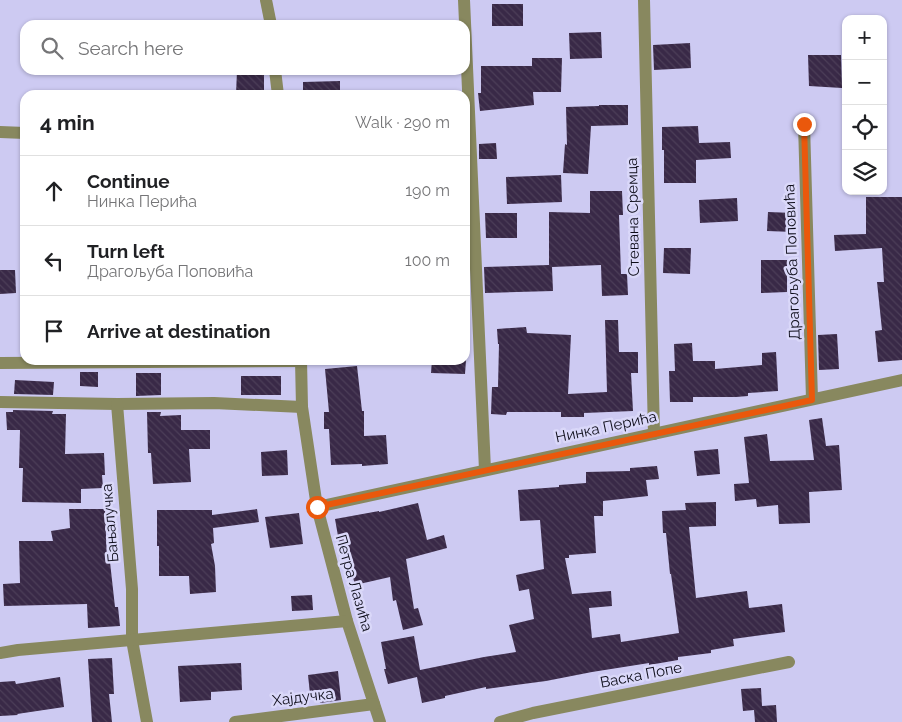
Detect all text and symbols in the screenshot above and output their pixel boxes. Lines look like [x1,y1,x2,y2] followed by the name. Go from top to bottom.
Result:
[842,15,887,195] map controls
[842,15,887,60] button: +
[20,20,470,75] search box
[38,34,66,62] icon: search
[78,37,184,59] text: Search here
[842,60,887,105] button: −
[842,105,887,150] button: locate
[40,110,95,135] text: 4 min
[355,113,450,132] text: Walk · 290 m
[793,113,816,136] route end
[842,150,887,195] button: layers
[623,157,643,277] street label: Стевана Сремца
[87,170,170,192] text: Continue
[40,177,68,205] icon: ahead
[405,181,450,200] text: 190 m
[780,184,804,340] street label: Драгољуба Поповића
[87,192,197,211] text: Нинка Перића
[87,240,164,262] text: Turn left
[40,247,68,275] icon: left
[405,251,450,270] text: 100 m
[87,262,253,281] text: Драгољуба Поповића
[40,317,68,345] icon: arrive
[87,320,271,342] text: Arrive at destination
[554,407,658,447] street label: Нинка Перића
[98,483,122,563] street label: Бањалучка
[306,496,329,519] route start
[332,533,376,633] street label: Петра Лазића
[598,658,684,692] street label: Васка Попе
[271,684,335,710] street label: Хајдучка

